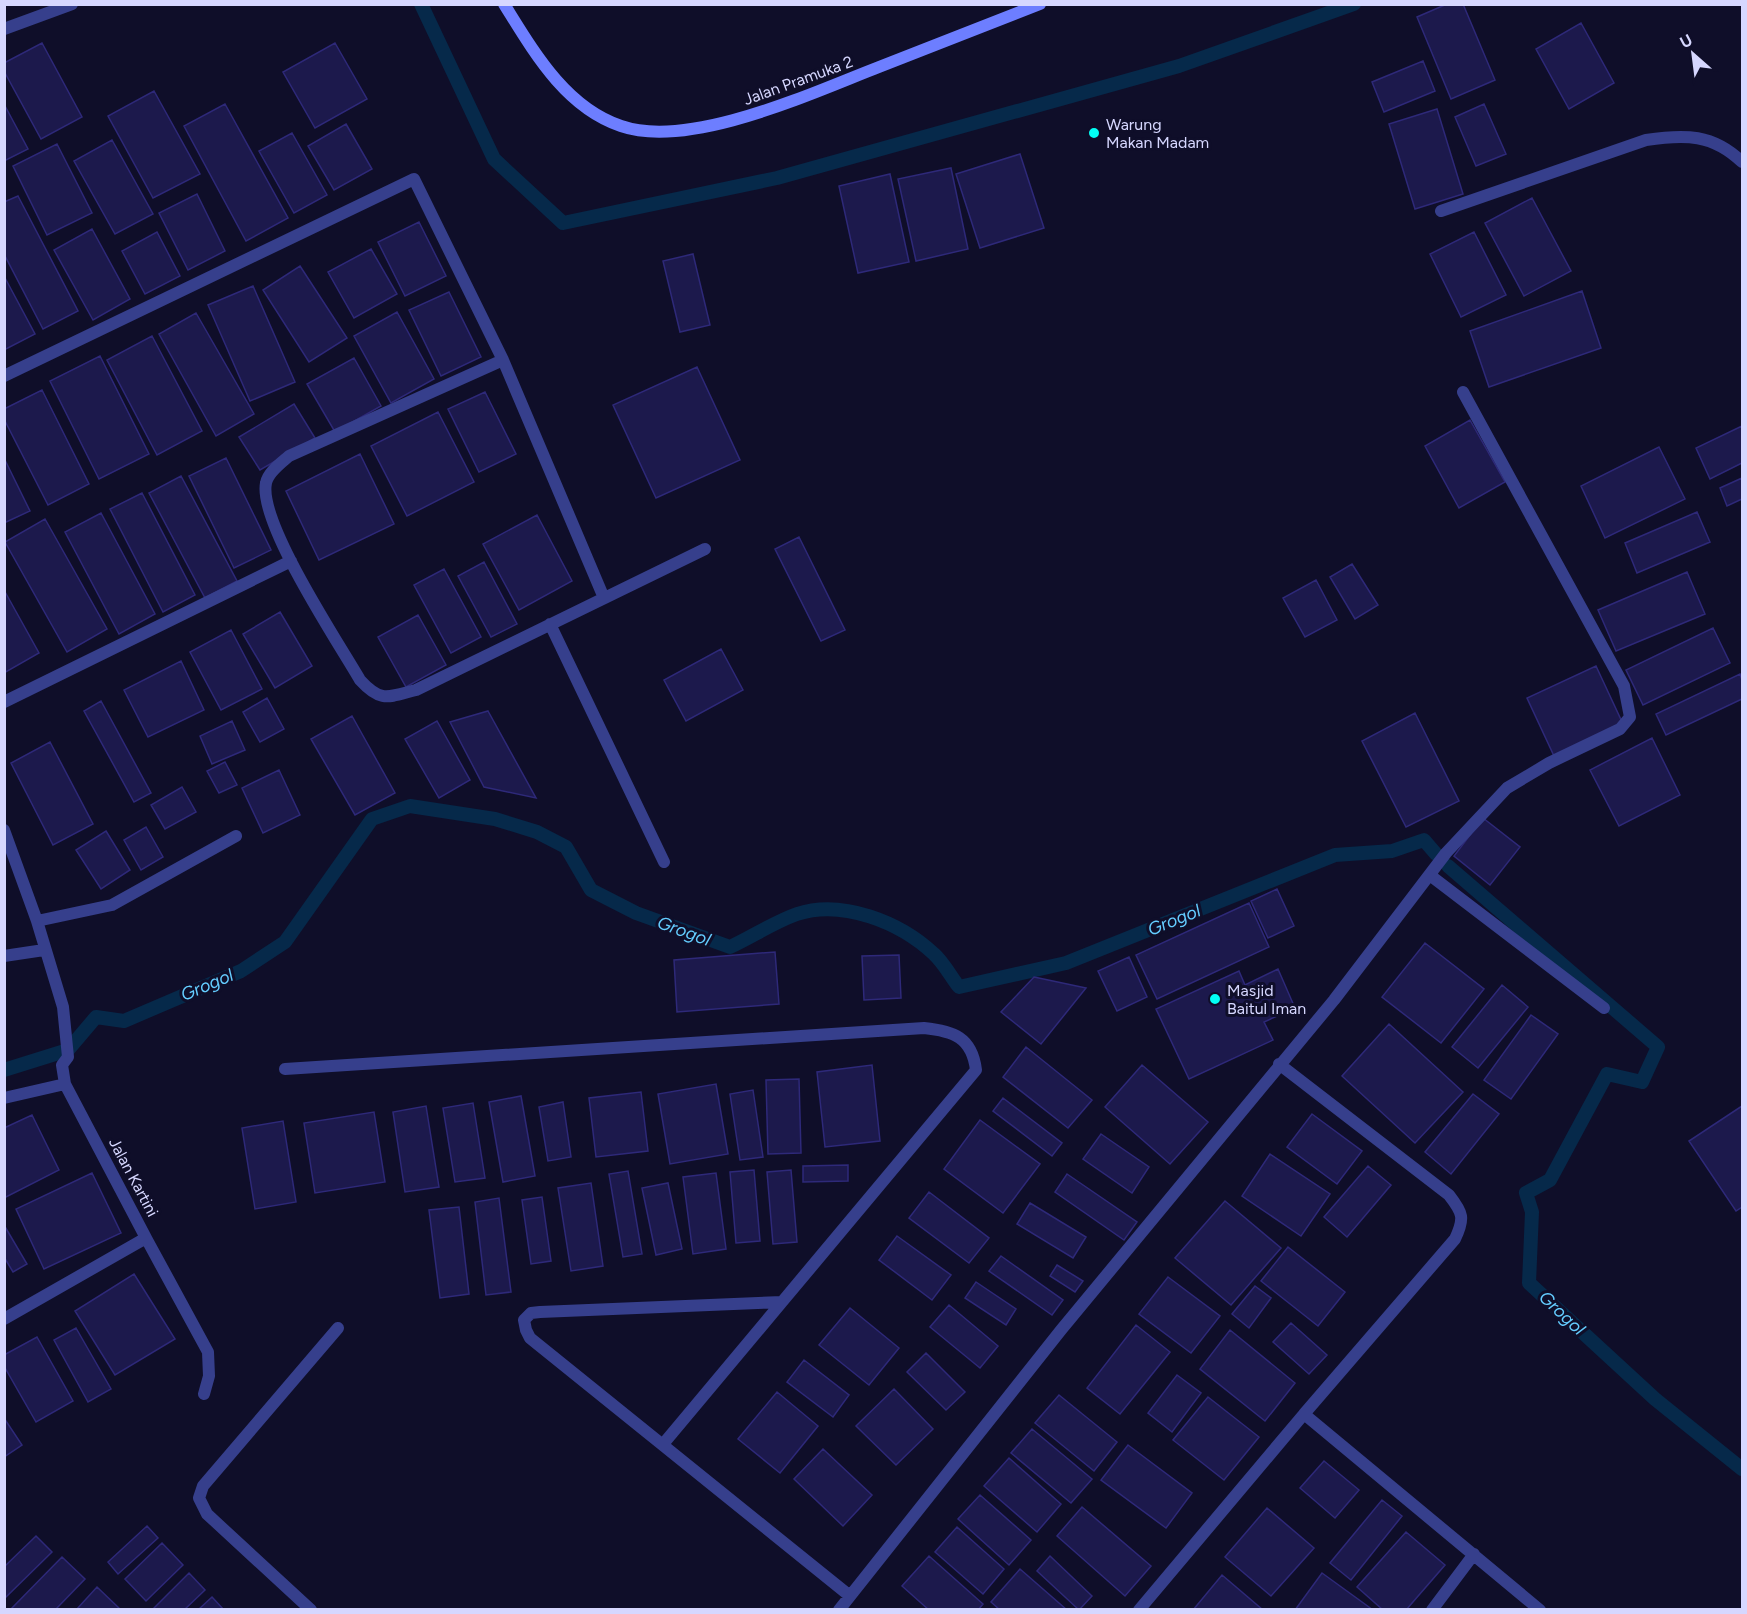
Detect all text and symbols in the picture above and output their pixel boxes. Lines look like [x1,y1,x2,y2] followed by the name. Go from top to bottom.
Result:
[1663,24,1723,84] north arrow
[1677,30,1696,52] text: U
[741,52,855,109] street label: Jalan Pramuka 2
[1106,115,1209,152] place label: Warung Makan Madam
[1087,126,1101,140] marker: Warung Makan Madam
[1144,899,1205,941] water label: Grogol
[654,911,715,951] water label: Grogol
[177,964,238,1006] water label: Grogol
[1227,981,1306,1018] place label: Masjid Baitul Iman
[1208,992,1222,1006] marker: Masjid Baitul Iman
[105,1135,162,1220] street label: Jalan Kartini
[1534,1286,1590,1341] water label: Grogol

